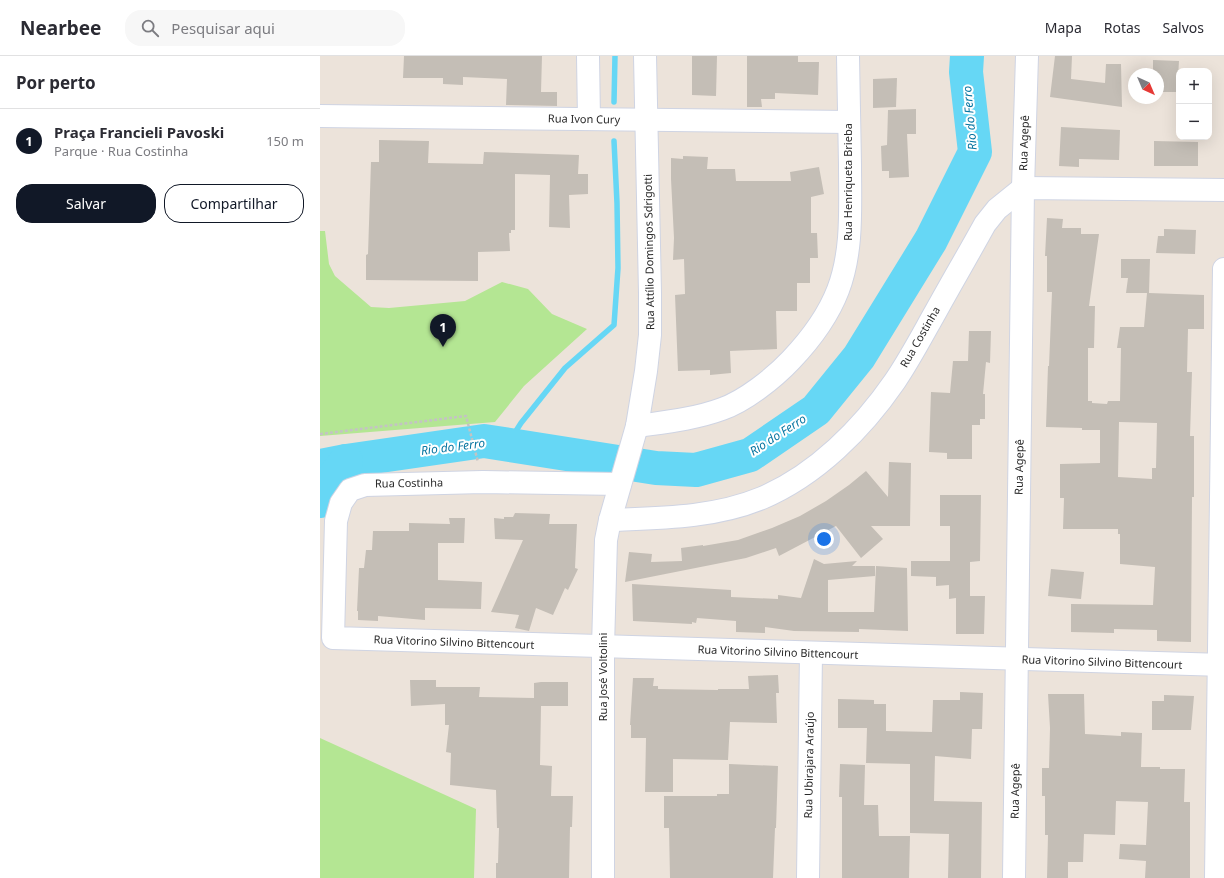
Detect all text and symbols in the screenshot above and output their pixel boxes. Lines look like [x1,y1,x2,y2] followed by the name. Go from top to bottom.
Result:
[125,10,405,46] search box
[20,15,101,41] text: Nearbee
[139,17,161,39] icon: search
[171,18,275,38] text: Pesquisar aqui
[1045,18,1082,37] text: Mapa
[1104,18,1141,37] text: Rotas
[1163,18,1204,37] text: Salvos
[1128,68,1164,104] north arrow
[1176,68,1212,140] map controls
[1176,68,1212,104] button: +
[16,71,96,94] text: Por perto
[958,85,981,151] water label: Rio do Ferro
[1176,104,1212,140] button: −
[548,110,621,127] street label: Rua Ivon Cury
[1015,115,1032,171] street label: Rua Agepê
[54,122,224,142] text: Praça Francieli Pavoski
[840,123,855,241] street label: Rua Henriqueta Brieba
[25,132,33,150] text: 1
[266,132,304,150] text: 150 m
[54,142,188,160] text: Parque · Rua Costinha
[640,174,657,330] street label: Rua Attílio Domingos Sdrigotti
[16,184,156,223] button: Salvar
[164,184,304,223] button: Compartilhar
[896,304,943,370] street label: Rua Costinha
[430,314,456,347] pin: 1
[746,410,810,459] water label: Rio do Ferro
[420,434,486,459] water label: Rio do Ferro
[1011,439,1026,495] street label: Rua Agepê
[375,474,443,491] street label: Rua Costinha
[814,529,834,549] your location
[373,631,535,652] street label: Rua Vitorino Silvino Bittencourt
[595,633,610,721] street label: Rua José Voltolini
[697,641,859,662] street label: Rua Vitorino Silvino Bittencourt
[1021,651,1183,672] street label: Rua Vitorino Silvino Bittencourt
[800,711,817,819] street label: Rua Ubirajara Araújo
[1007,763,1022,819] street label: Rua Agepê

